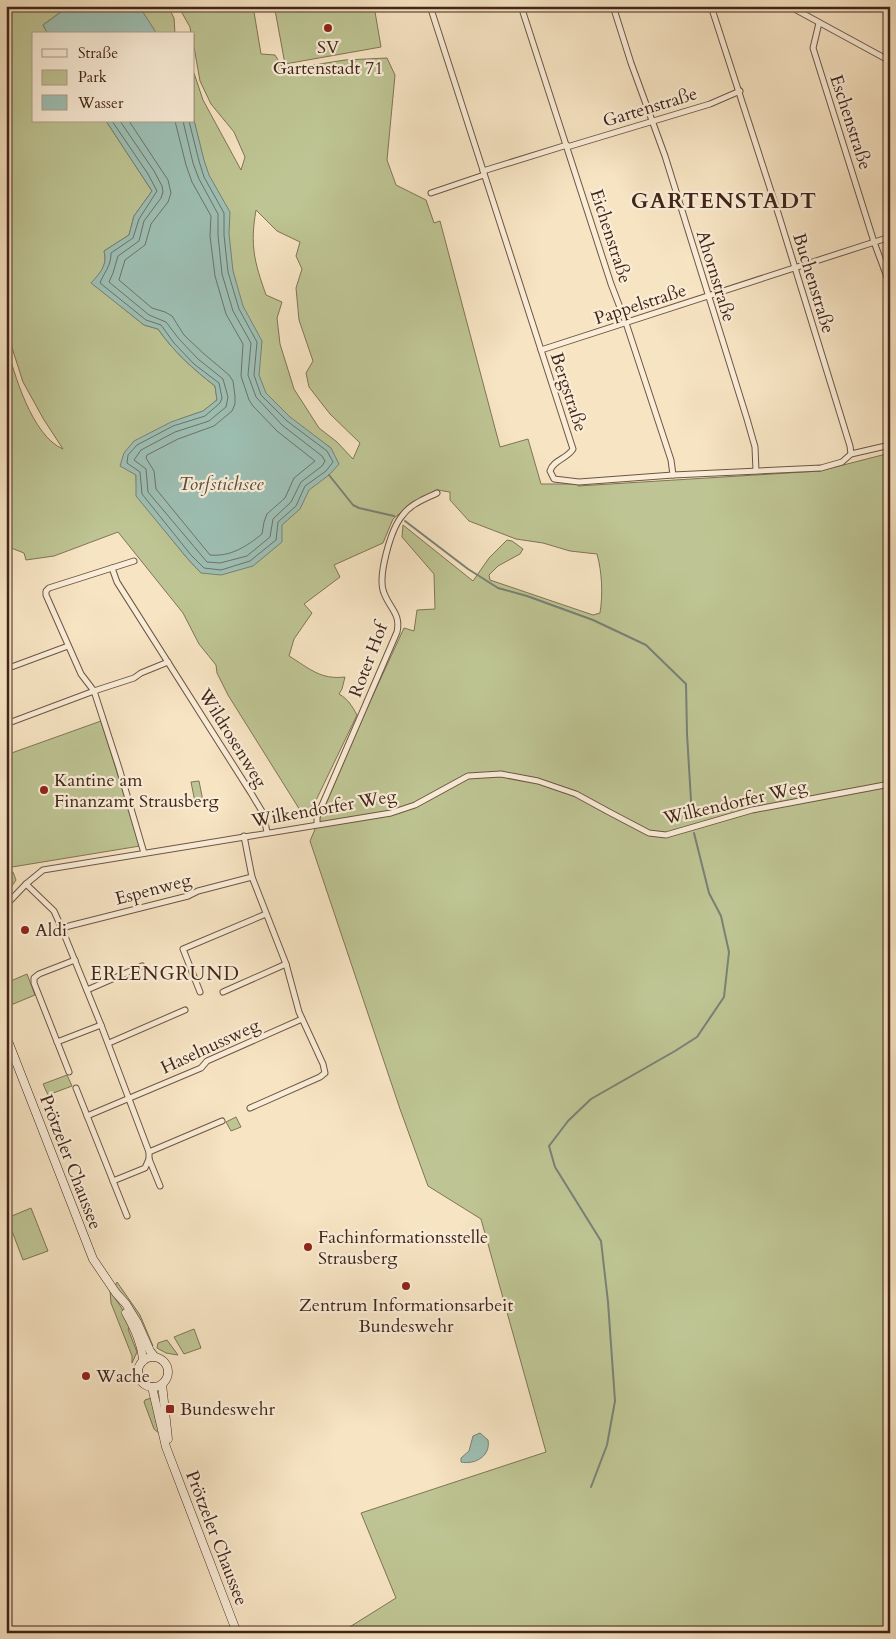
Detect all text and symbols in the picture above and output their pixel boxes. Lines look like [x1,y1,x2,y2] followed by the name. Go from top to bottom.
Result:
[322,22,334,34] marker: SV Gartenstadt 71
[32,32,195,122] legend
[273,35,383,81] place label: SV Gartenstadt 71
[78,43,118,63] text: Straße
[78,67,107,87] text: Park
[823,71,878,173] street label: Eschenstraße
[600,81,700,134] street label: Gartenstraße
[77,93,124,113] text: Wasser
[584,186,637,286] street label: Eichenstraße
[631,186,817,216] district label: GARTENSTADT
[690,227,741,325] street label: Ahornstraße
[786,230,841,336] street label: Buchenstraße
[591,278,689,331] street label: Pappelstraße
[544,349,593,435] street label: Bergstraße
[178,471,264,497] water label: Torfstichsee
[343,616,395,701] street label: Roter Hof
[192,683,273,793] street label: Wildrosenweg
[54,768,219,814] place label: Kantine am Finanzamt Strausberg
[660,774,810,831] street label: Wilkendorfer Weg
[249,783,399,834] street label: Wilkendorfer Weg
[38,784,50,796] marker: Kantine am Finanzamt Strausberg
[112,867,195,912] street label: Espenweg
[35,918,67,943] place label: Aldi
[19,924,31,936] marker: Aldi
[90,961,240,987] district label: ERLENGRUND
[157,1012,265,1080] street label: Haselnussweg
[33,1091,108,1233] street label: Prötzeler Chaussee
[318,1225,488,1271] place label: Fachinformationsstelle Strausberg
[302,1241,314,1253] marker: Fachinformationsstelle Strausberg
[400,1280,412,1292] marker: Zentrum Informationsarbeit Bundeswehr
[299,1293,513,1339] place label: Zentrum Informationsarbeit Bundeswehr
[95,1364,150,1389] place label: Wache
[80,1370,92,1382] marker: Wache
[180,1397,276,1422] place label: Bundeswehr
[164,1403,176,1415] marker: Bundeswehr
[179,1467,254,1609] street label: Prötzeler Chaussee

